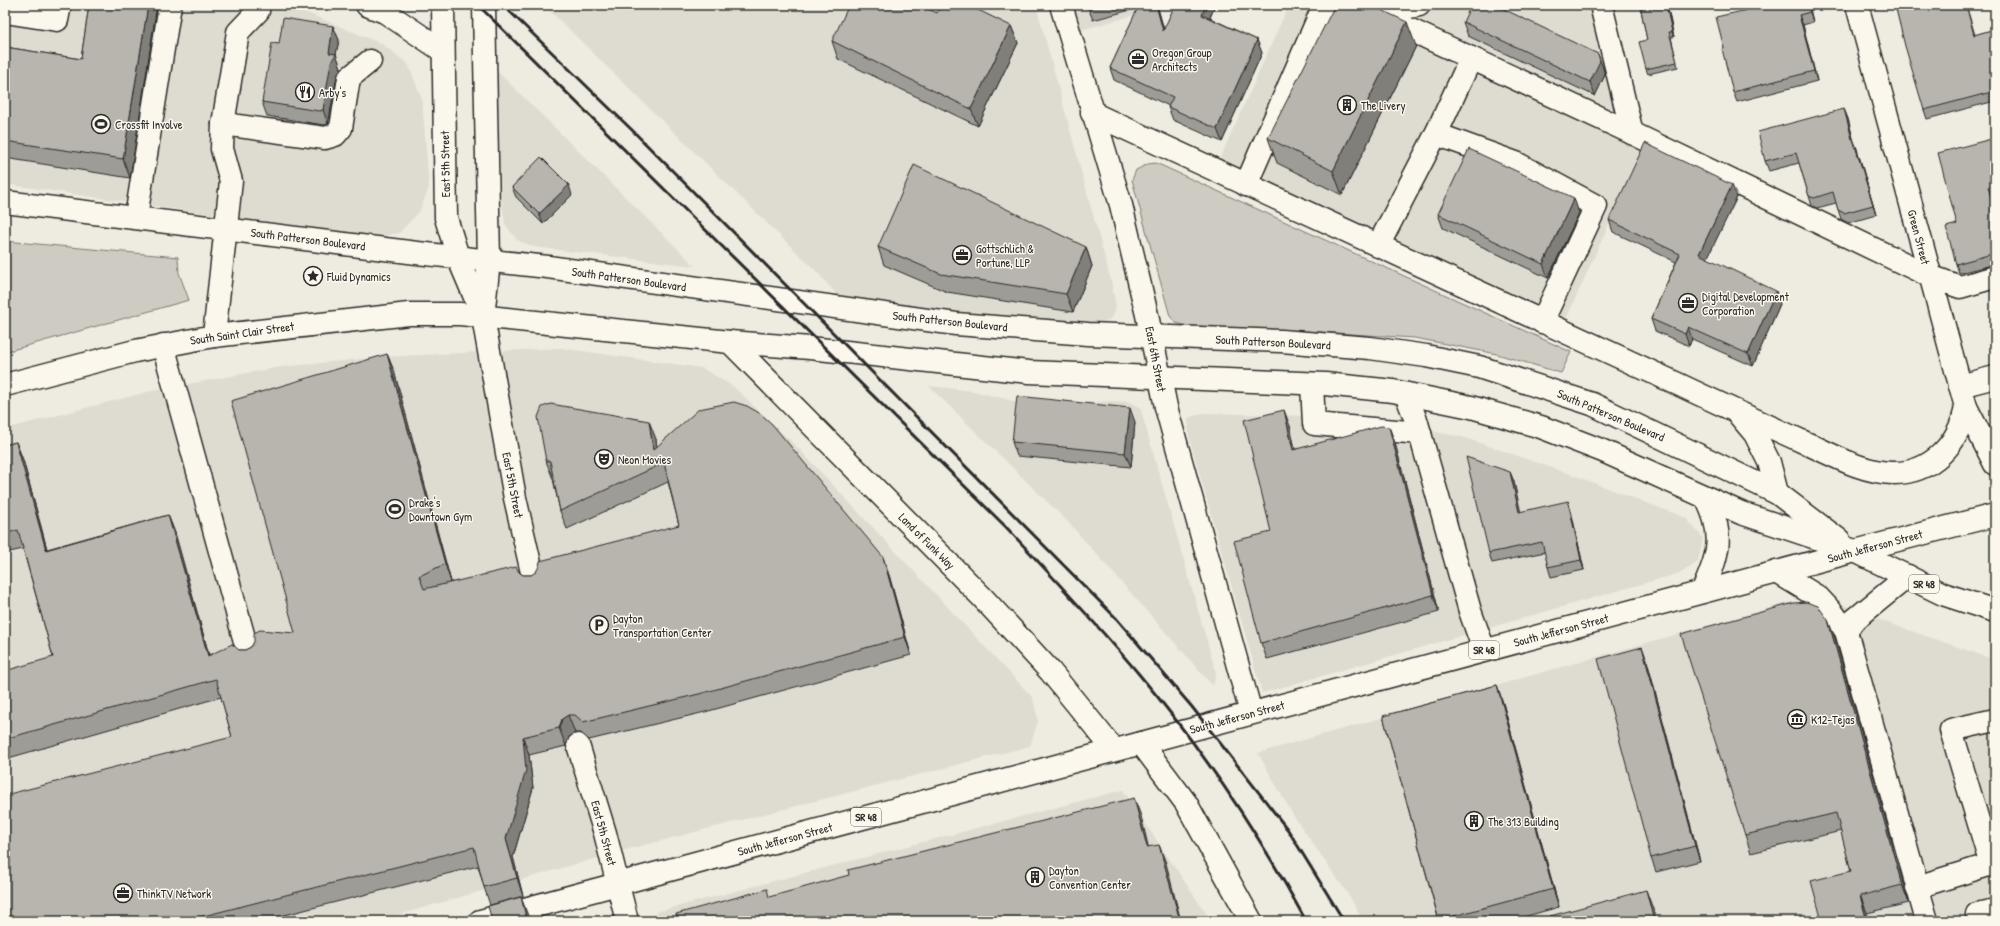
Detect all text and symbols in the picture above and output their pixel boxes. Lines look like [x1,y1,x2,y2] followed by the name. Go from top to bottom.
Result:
[1152,44,1212,75] place label: Oregon Group Architects
[1127,48,1149,70] office icon: Oregon Group Architects
[294,81,316,103] restaurant icon: Arby's
[319,84,346,101] place label: Arby's
[1336,94,1358,116] building icon: The Livery
[1361,97,1406,114] place label: The Livery
[90,113,112,135] sports icon: Crossfit Involve
[115,116,183,133] place label: Crossfit Involve
[436,130,454,197] street label: East 5th Street
[1904,208,1935,267] street label: Green Street
[250,224,367,255] street label: South Patterson Boulevard
[976,240,1034,271] place label: Gottschlich & Portune, LLP
[951,244,973,266] office icon: Gottschlich & Portune, LLP
[571,263,688,295] street label: South Patterson Boulevard
[302,265,324,287] place icon: Fluid Dynamics
[326,268,391,285] place label: Fluid Dynamics
[1702,288,1790,319] place label: Digital Development Corporation
[1677,292,1699,314] office icon: Digital Development Corporation
[892,307,1009,336] street label: South Patterson Boulevard
[189,317,296,349] street label: South Saint Clair Street
[1141,325,1171,394] street label: East 6th Street
[1215,330,1331,354] street label: South Patterson Boulevard
[1555,385,1668,445] street label: South Patterson Boulevard
[593,448,615,470] theatre icon: Neon Movies
[498,451,528,520] street label: East 5th Street
[618,451,671,468] place label: Neon Movies
[409,494,472,525] place label: Drake's Downtown Gym
[384,498,406,520] sports icon: Drake's Downtown Gym
[895,509,959,573] street label: Land of Funk Way
[1826,525,1925,567] street label: South Jefferson Street
[1909,575,1939,593] road number: SR 48
[1512,609,1611,651] street label: South Jefferson Street
[613,610,712,641] place label: Dayton Transportation Center
[588,614,610,636] parking icon: Dayton Transportation Center
[1469,641,1499,659] road number: SR 48
[1188,696,1287,738] street label: South Jefferson Street
[1786,708,1808,730] museum icon: K12-Tejas
[1811,711,1855,728] place label: K12-Tejas
[587,799,621,868] street label: East 5th Street
[851,808,881,826] road number: SR 48
[1463,810,1485,832] building icon: The 313 Building
[1488,813,1559,830] place label: The 313 Building
[736,818,835,860] street label: South Jefferson Street
[1049,862,1131,893] place label: Dayton Convention Center
[1024,866,1046,888] building icon: Dayton Convention Center
[112,882,134,904] office icon: ThinkTV Network
[137,885,211,902] place label: ThinkTV Network

